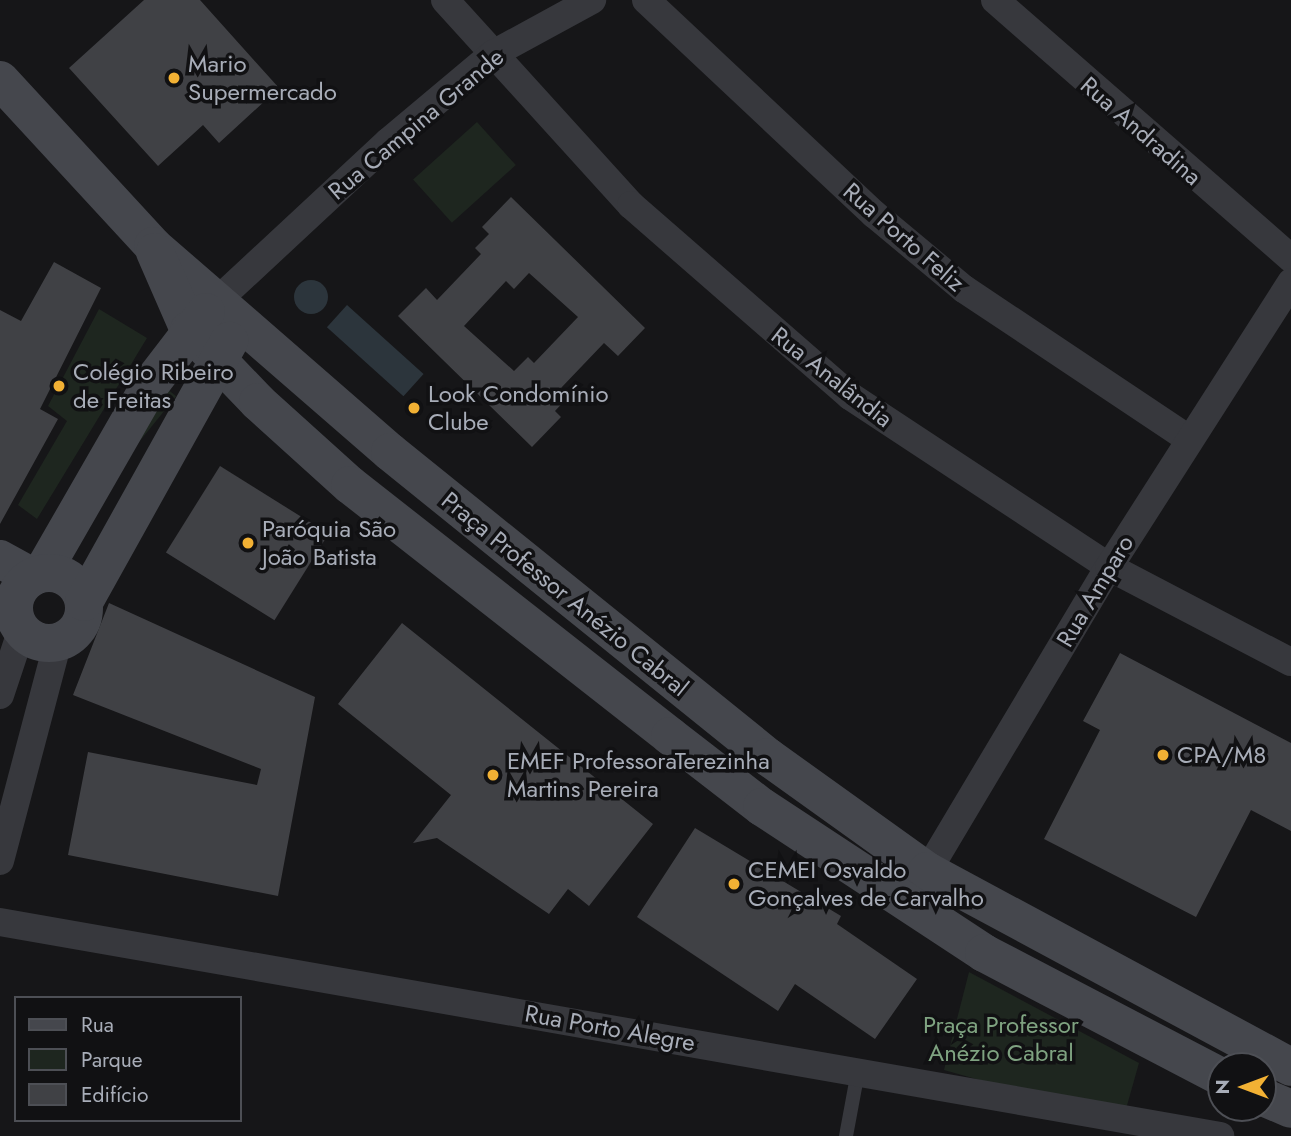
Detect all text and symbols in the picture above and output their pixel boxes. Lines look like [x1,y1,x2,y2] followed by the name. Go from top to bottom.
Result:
[323,42,509,206] street label: Rua Campina Grande
[188,50,337,106] place label: Mario Supermercado
[166,70,182,86] marker: Mario Supermercado
[1075,71,1207,191] street label: Rua Andradina
[838,177,970,297] street label: Rua Porto Feliz
[766,321,898,433] street label: Rua Analândia
[73,358,234,414] place label: Colégio Ribeiro de Freitas
[51,378,67,394] marker: Colégio Ribeiro de Freitas
[428,380,609,436] place label: Look Condomínio Clube
[406,400,422,416] marker: Look Condomínio Clube
[436,486,694,702] street label: Praça Professor Anézio Cabral
[262,515,396,571] place label: Paróquia São João Batista
[1050,530,1140,652] street label: Rua Amparo
[240,535,256,551] marker: Paróquia São João Batista
[1177,741,1266,769] place label: CPA/M8
[507,747,770,803] place label: EMEF ProfessoraTerezinha Martins Pereira
[1155,747,1171,763] marker: CPA/M8
[485,767,501,783] marker: EMEF ProfessoraTerezinha Martins Pereira
[748,856,984,912] place label: CEMEI Osvaldo Gonçalves de Carvalho
[726,876,742,892] marker: CEMEI Osvaldo Gonçalves de Carvalho
[14,996,242,1122] legend
[523,999,697,1057] street label: Rua Porto Alegre
[81,1010,114,1040] text: Rua
[923,1011,1079,1067] park label: Praça Professor Anézio Cabral
[81,1045,143,1075] text: Parque
[1207,1052,1277,1122] north arrow
[1209,1079,1236,1095] text: N
[81,1080,148,1110] text: Edifício

